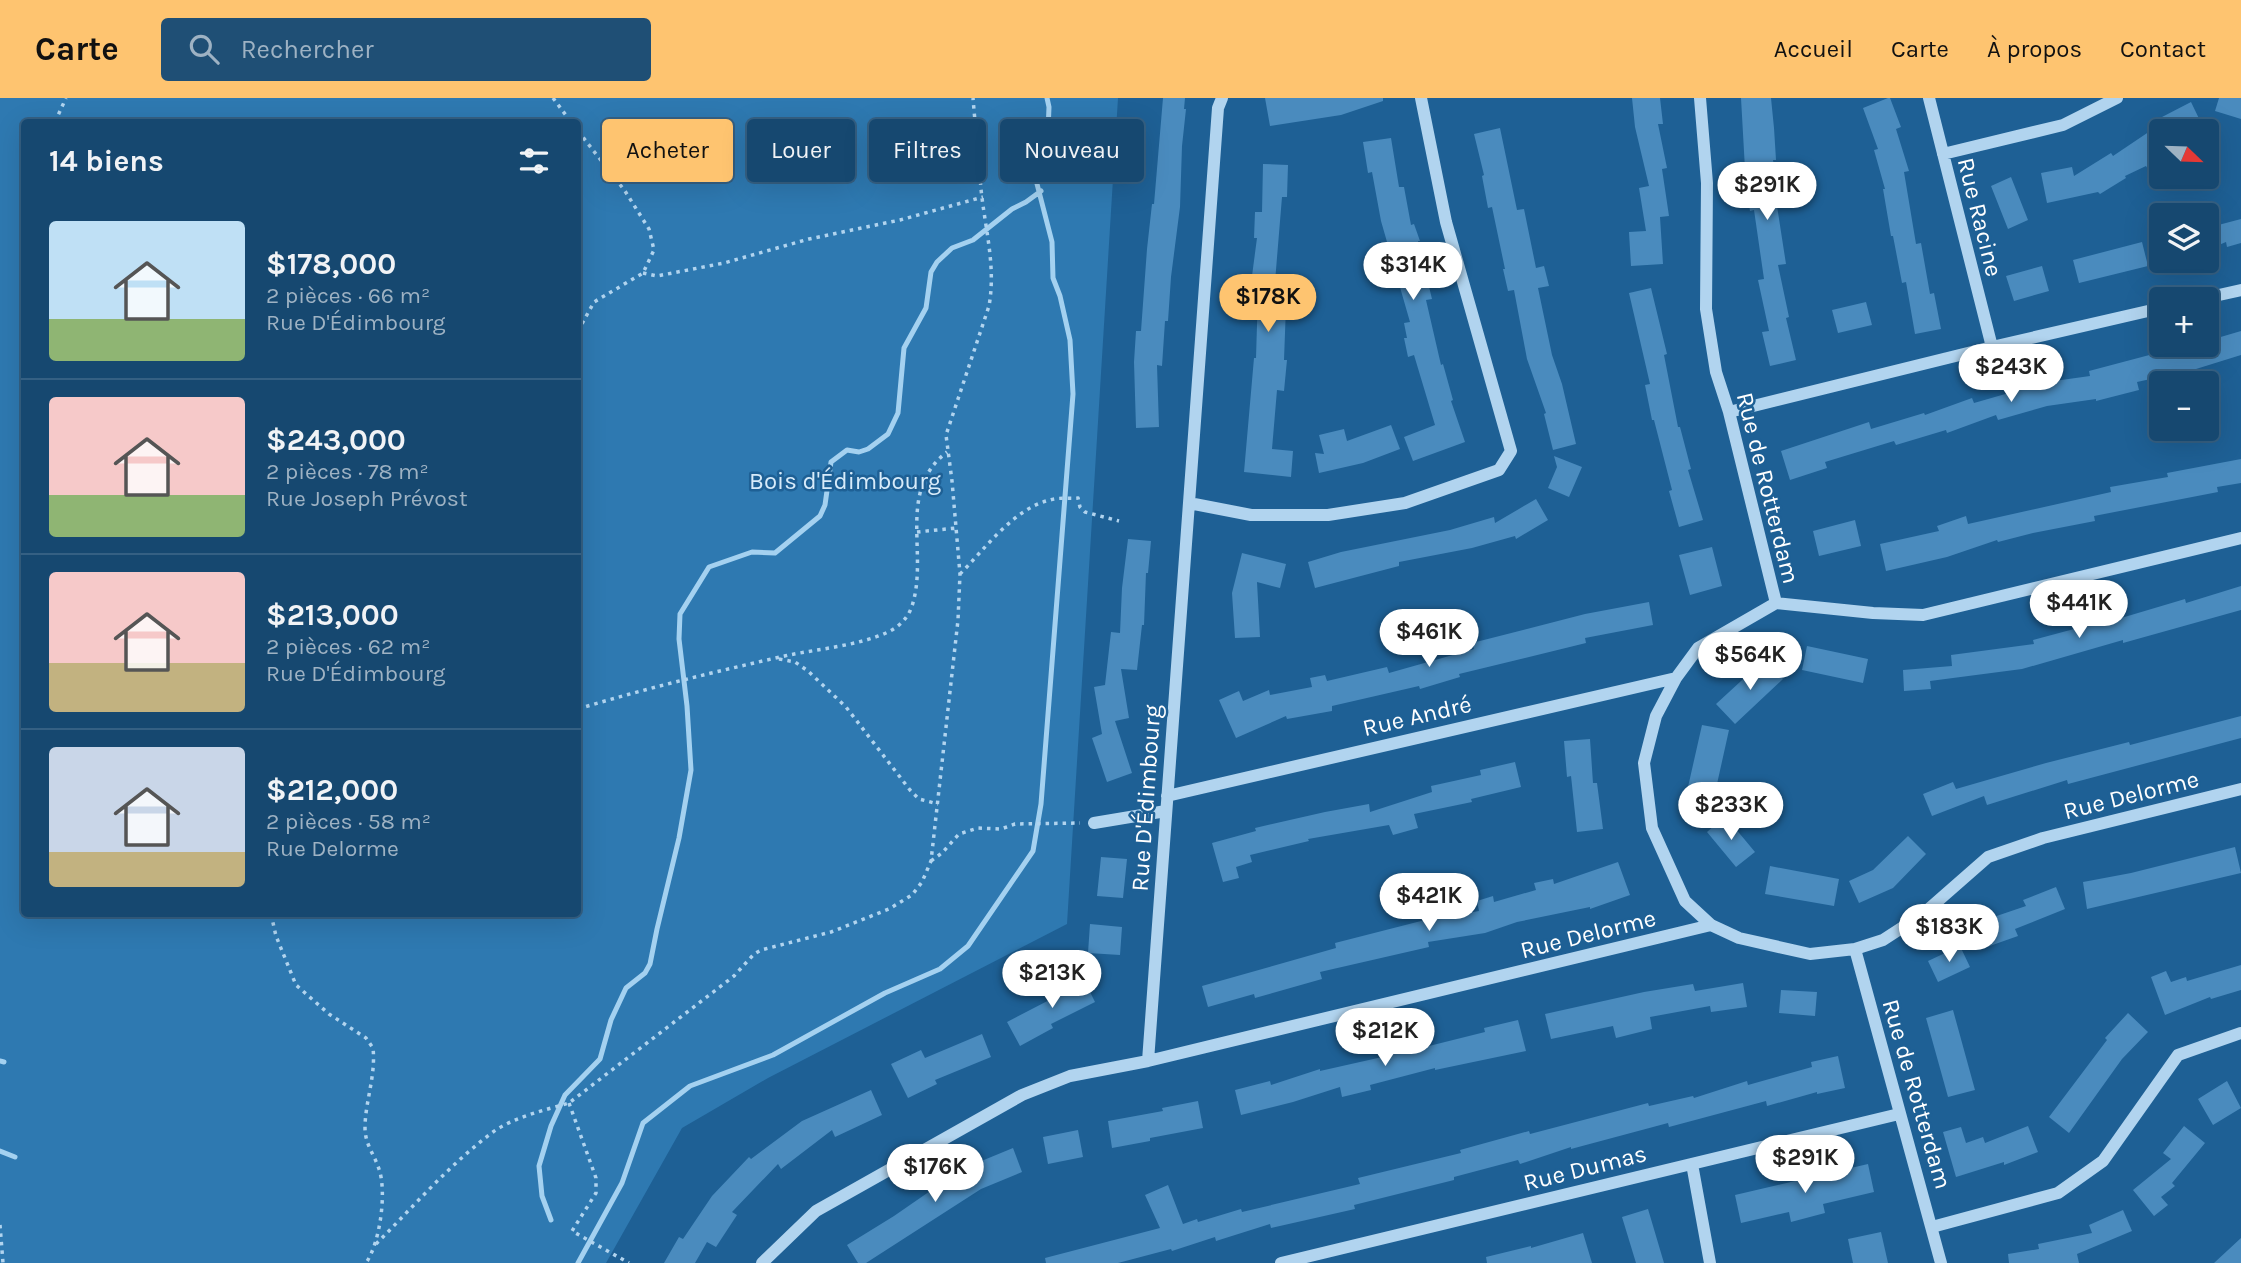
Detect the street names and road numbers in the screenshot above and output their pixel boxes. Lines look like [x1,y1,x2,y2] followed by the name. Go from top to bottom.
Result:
[1952,155,2008,279] street label: Rue Racine
[1731,389,1805,587] street label: Rue de Rotterdam
[1360,690,1474,742] street label: Rue André
[1125,703,1167,892] street label: Rue D'Édimbourg
[2060,765,2202,825] street label: Rue Delorme
[1517,904,1659,964] street label: Rue Delorme
[1876,996,1958,1192] street label: Rue de Rotterdam
[1521,1139,1649,1197] street label: Rue Dumas

